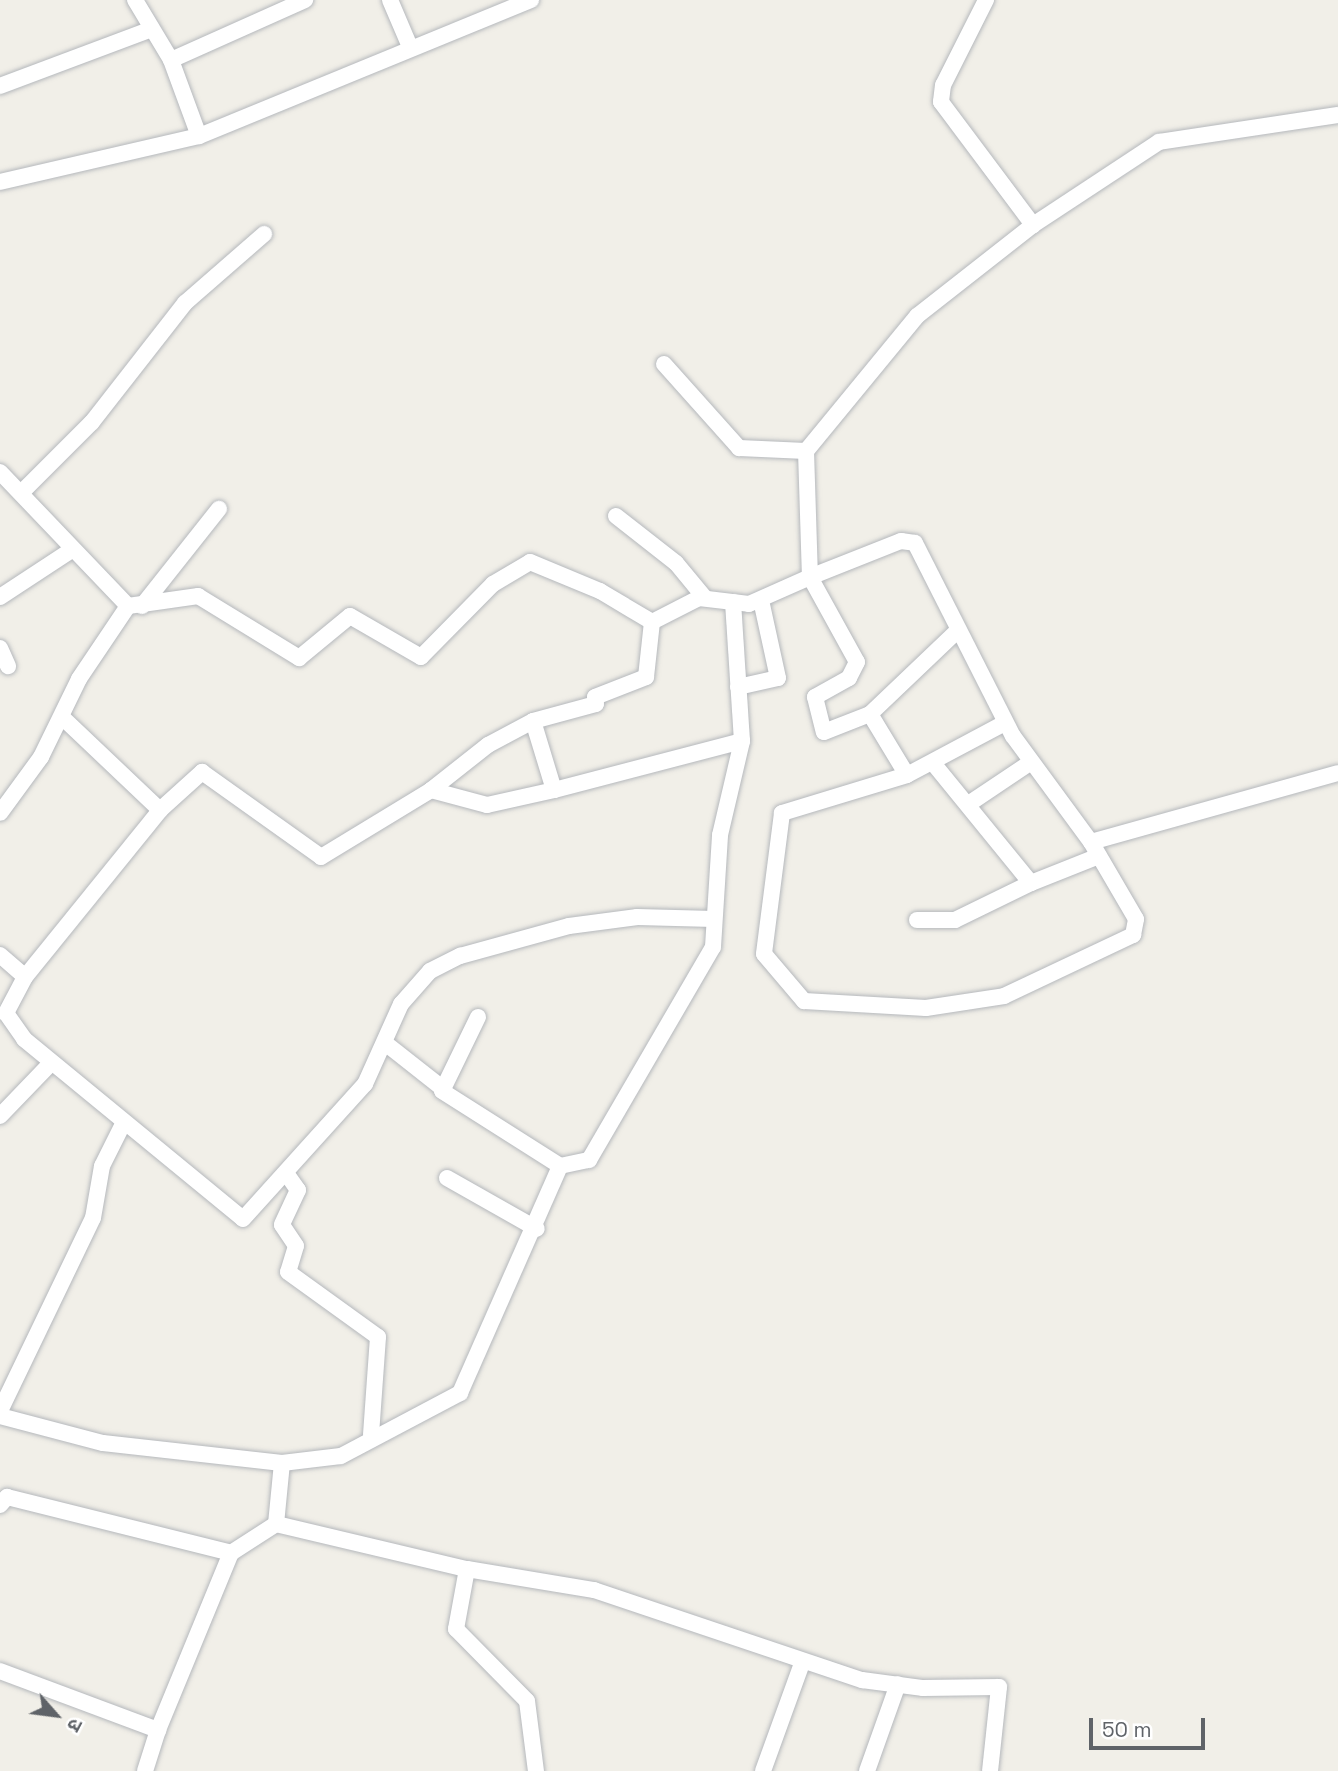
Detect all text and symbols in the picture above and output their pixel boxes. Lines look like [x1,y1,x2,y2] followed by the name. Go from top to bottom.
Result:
[21,1680,91,1750] north arrow
[1093,1704,1208,1748] scale bar
[61,1714,89,1736] text: उ
[1102,1716,1152,1743] text: 50 m

